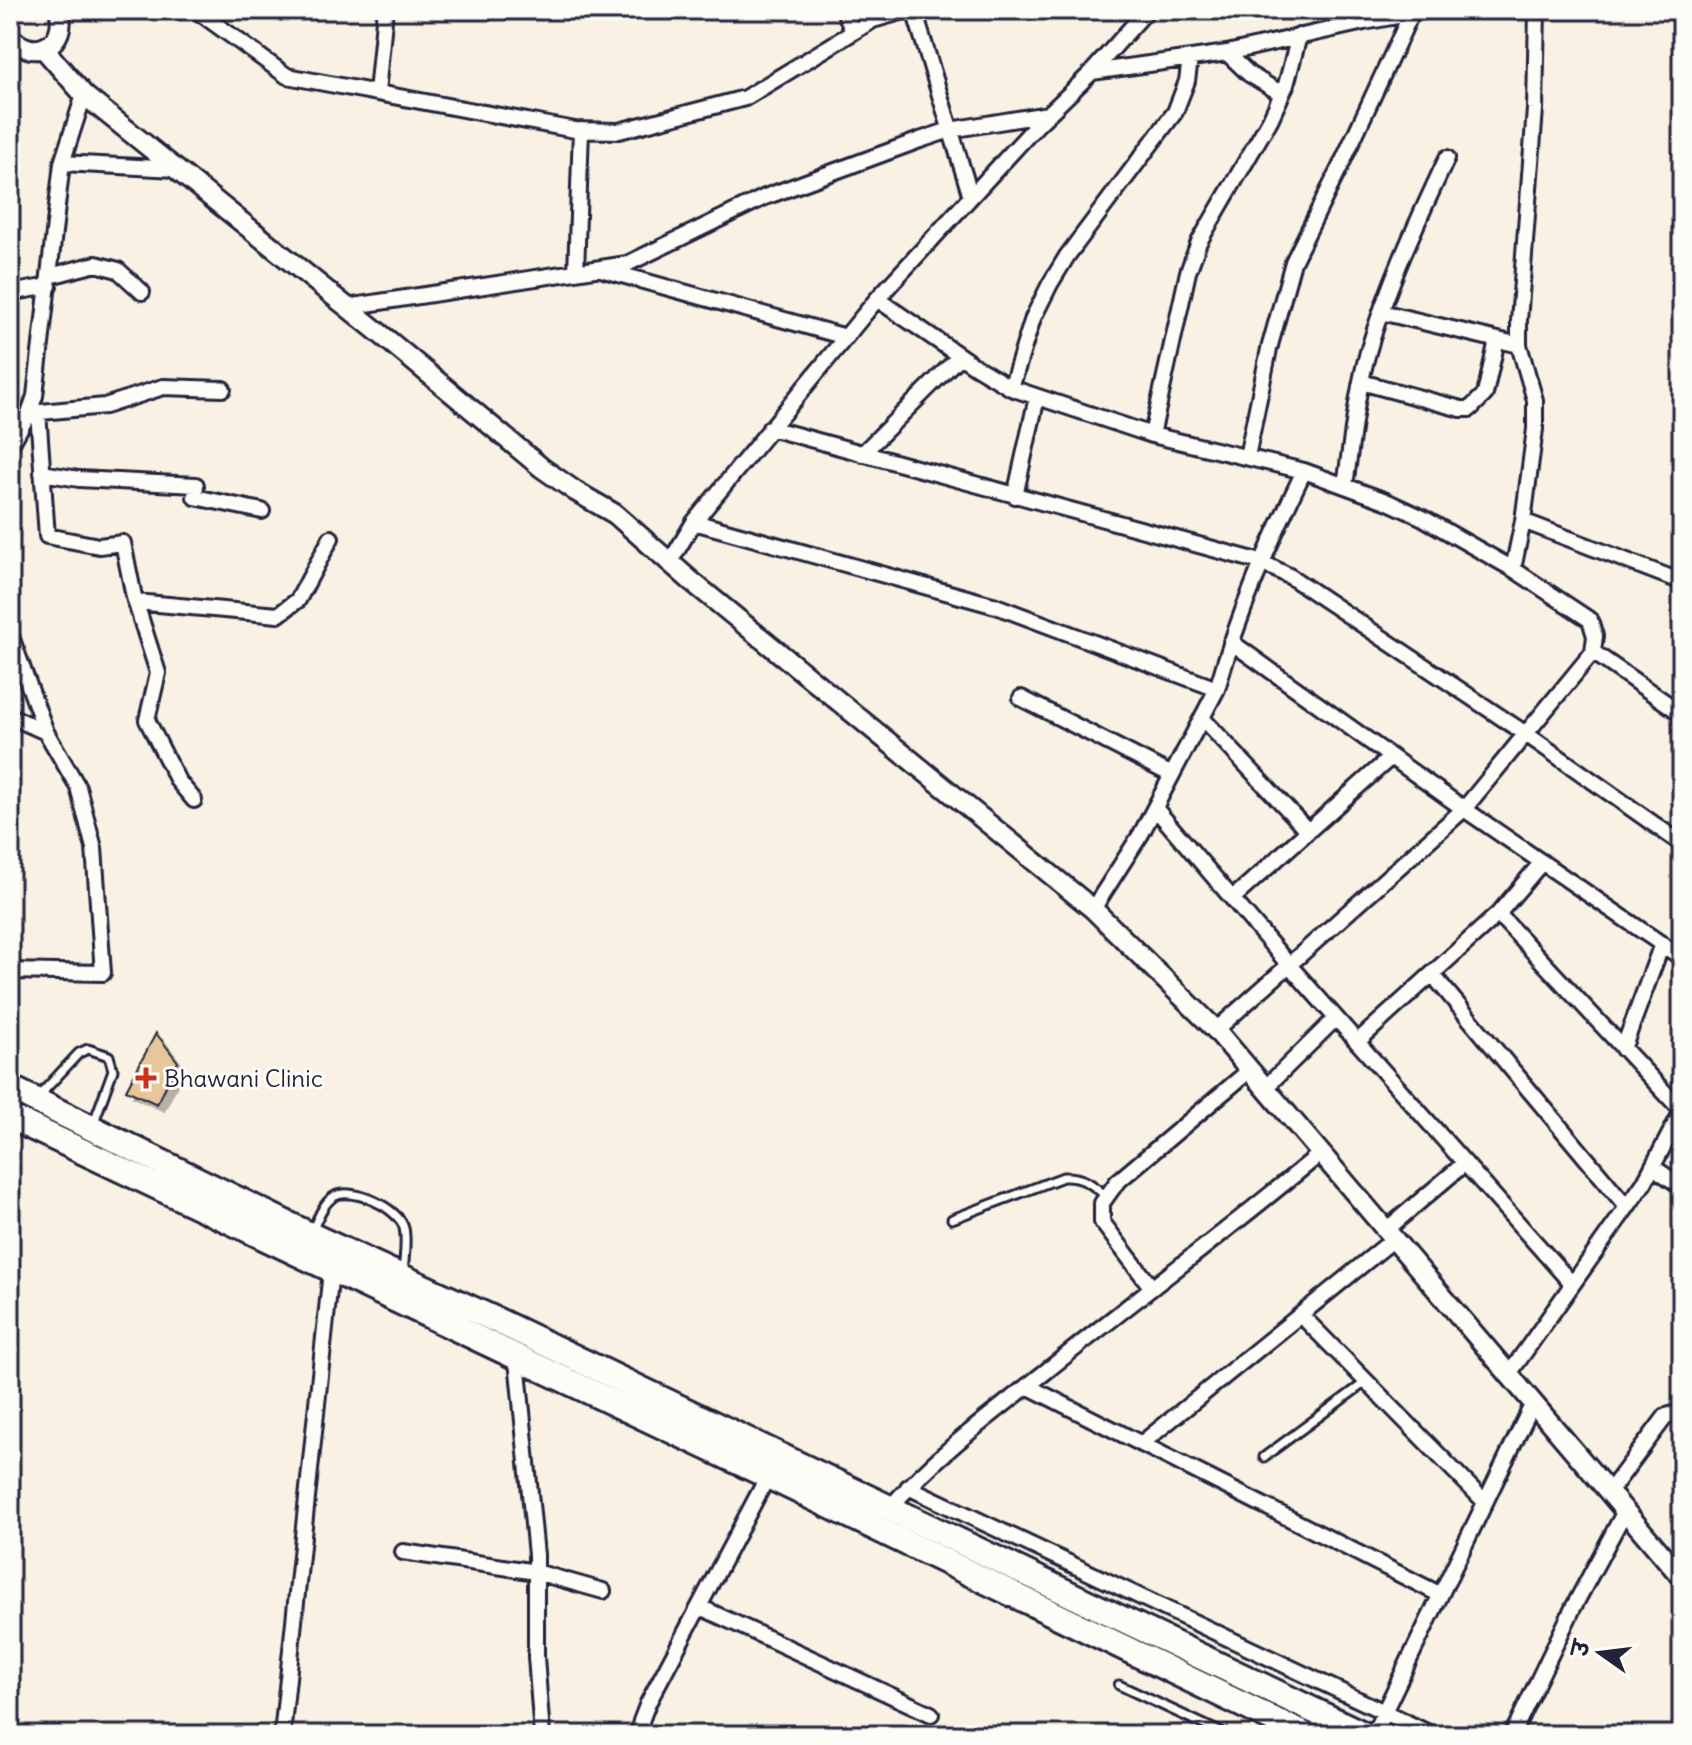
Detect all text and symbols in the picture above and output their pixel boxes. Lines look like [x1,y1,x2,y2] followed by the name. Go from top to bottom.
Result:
[164,1063,323,1093] place label: Bhawani Clinic
[135,1067,157,1089] marker: Bhawani Clinic
[1560,1613,1640,1693] north arrow
[1565,1635,1597,1661] text: उ

